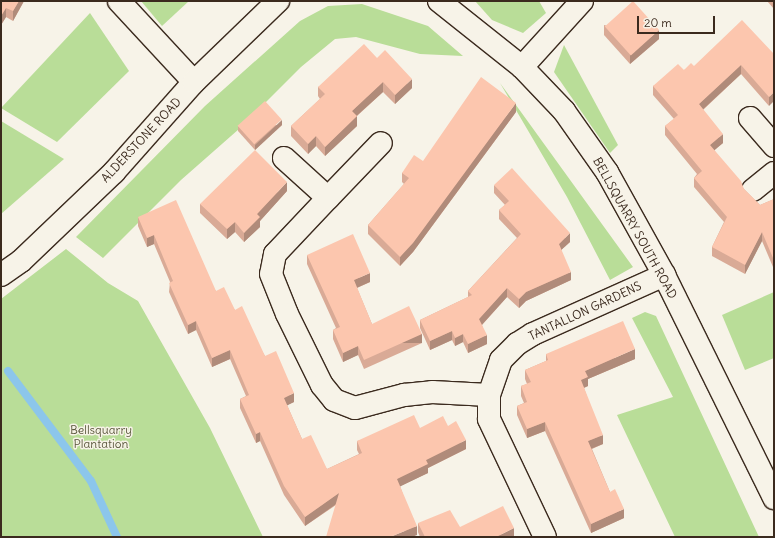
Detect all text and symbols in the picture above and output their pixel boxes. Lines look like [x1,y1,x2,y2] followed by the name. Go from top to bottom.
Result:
[639,8,717,34] scale bar
[644,15,672,30] text: 20 m
[98,95,184,185] street label: ALDERSTONE ROAD
[590,155,680,301] street label: BELLSQUARRY SOUTH ROAD
[526,279,644,343] street label: TANTALLON GARDENS
[70,423,132,451] park label: Bellsquarry Plantation

